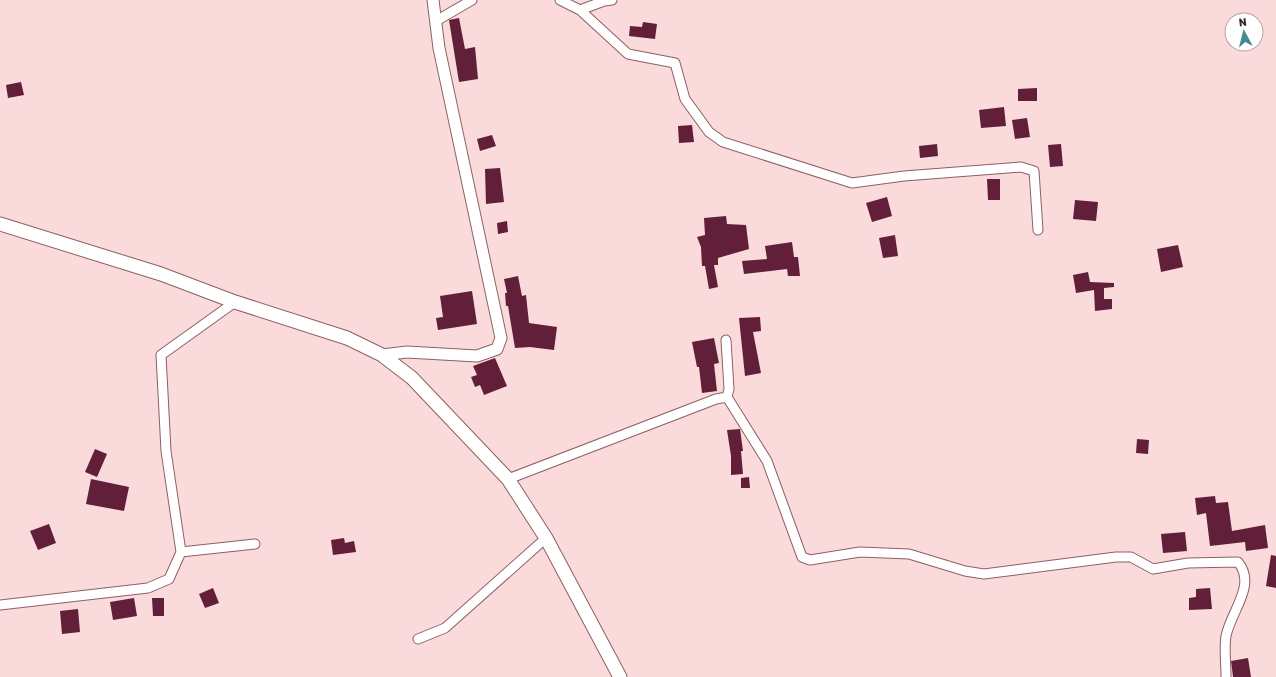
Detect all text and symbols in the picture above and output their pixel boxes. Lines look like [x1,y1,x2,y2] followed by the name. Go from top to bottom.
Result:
[1224,12,1264,52] north arrow
[1238,16,1248,30] text: N

